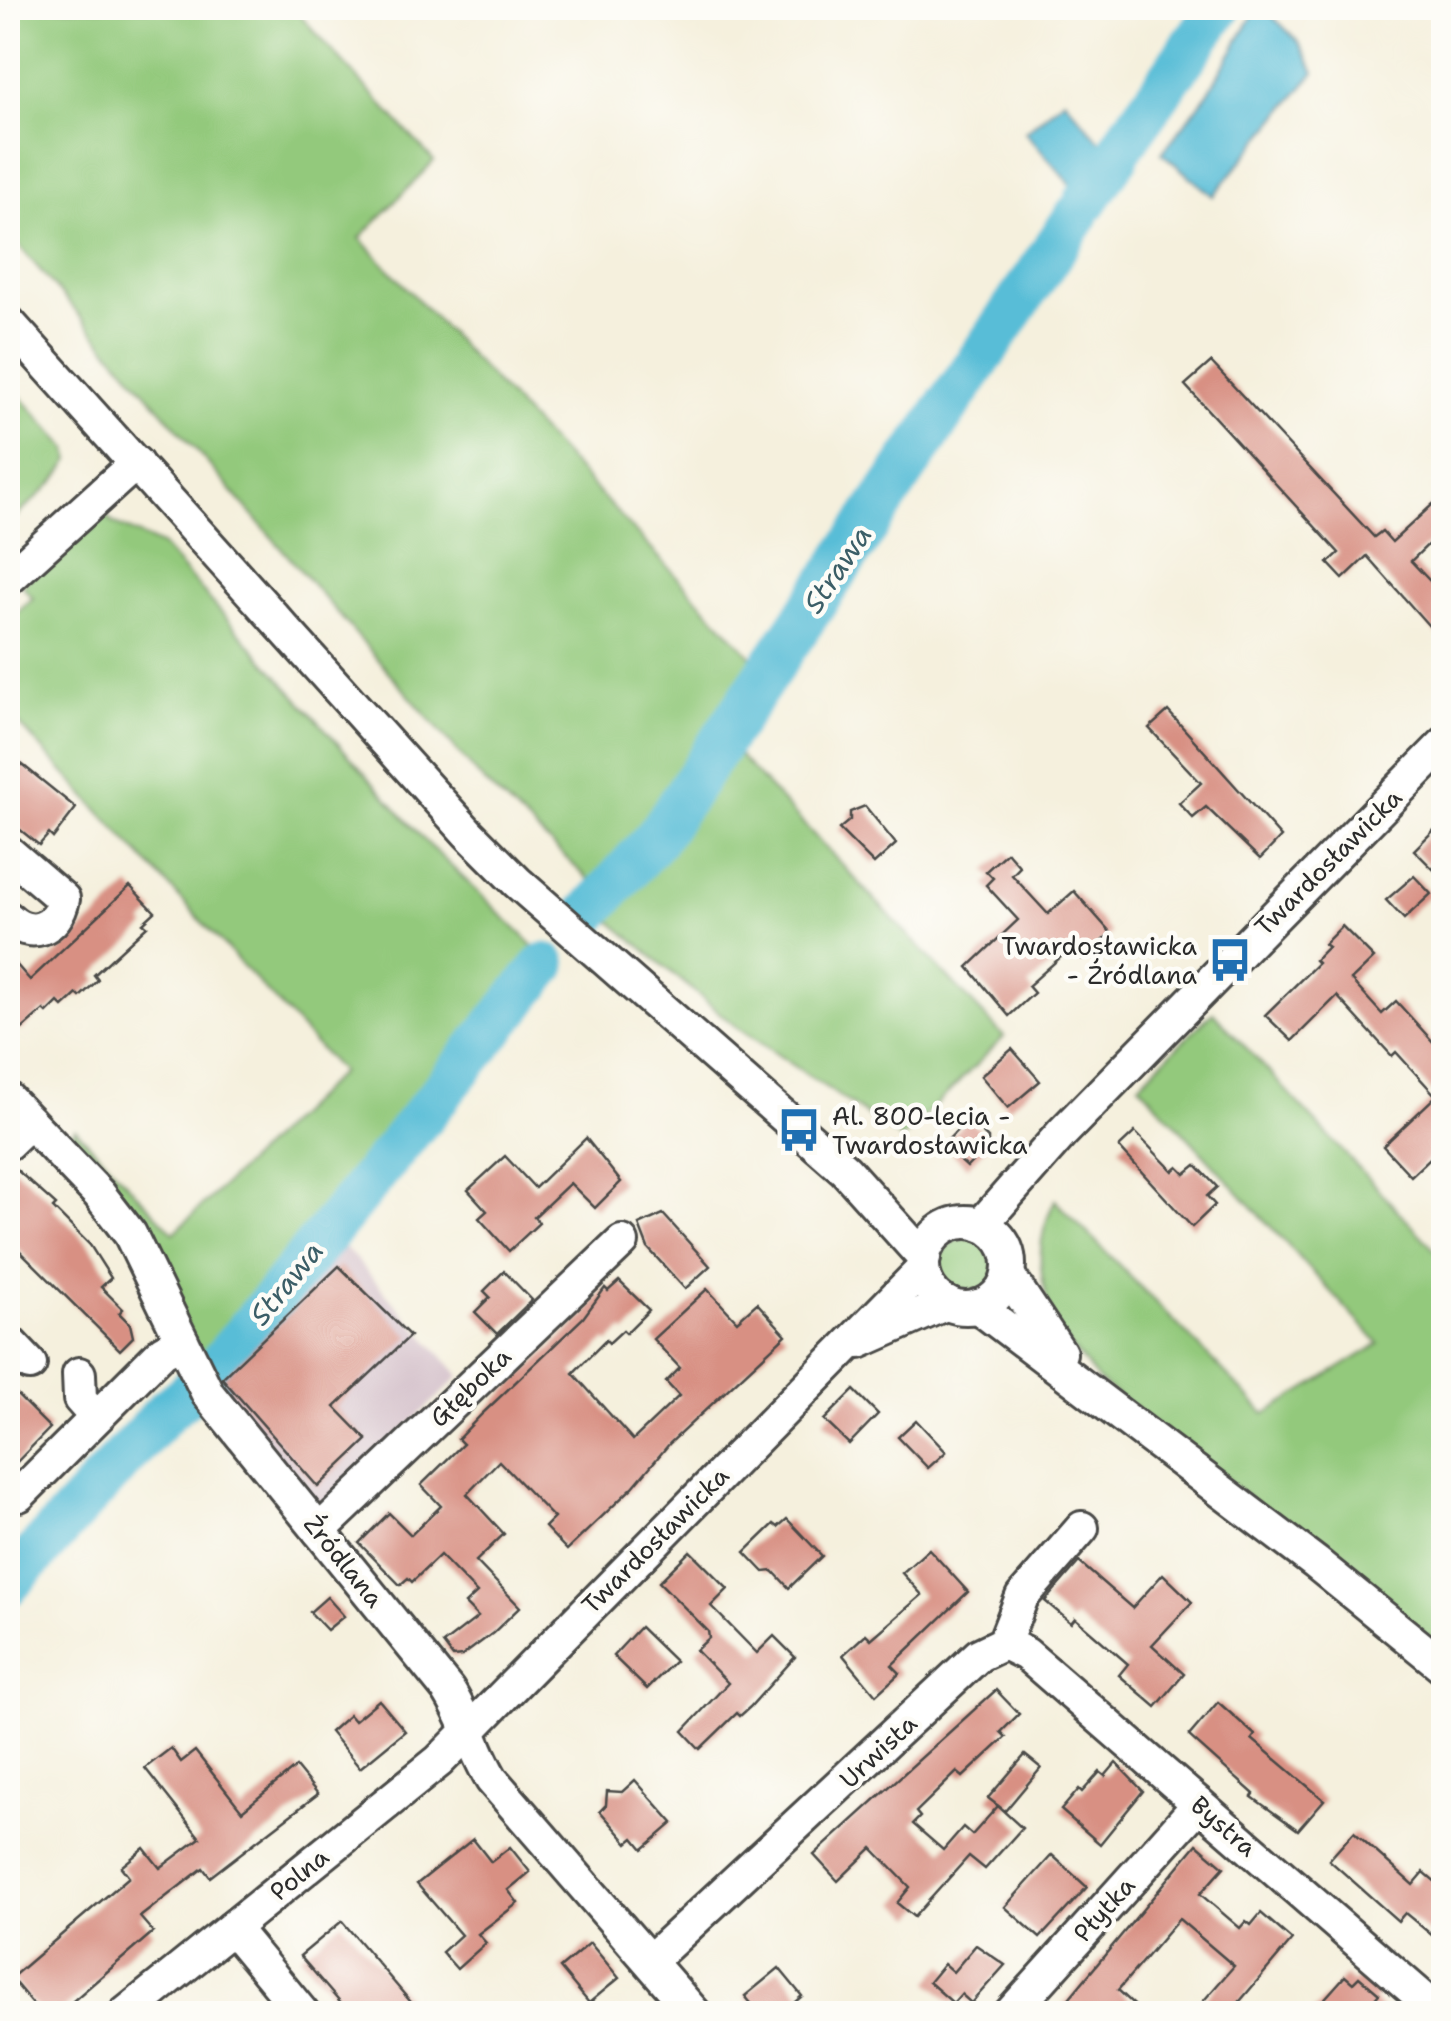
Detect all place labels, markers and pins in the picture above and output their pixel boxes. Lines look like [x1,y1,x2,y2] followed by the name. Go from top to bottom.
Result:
[1001,929,1197,992] place label: Twardosławicka - Źródlana
[1206,936,1254,984] bus stop icon: Twardosławicka - Źródlana
[832,1099,1028,1162] place label: Al. 800-lecia - Twardosławicka
[775,1106,823,1154] bus stop icon: Al. 800-lecia - Twardosławicka

